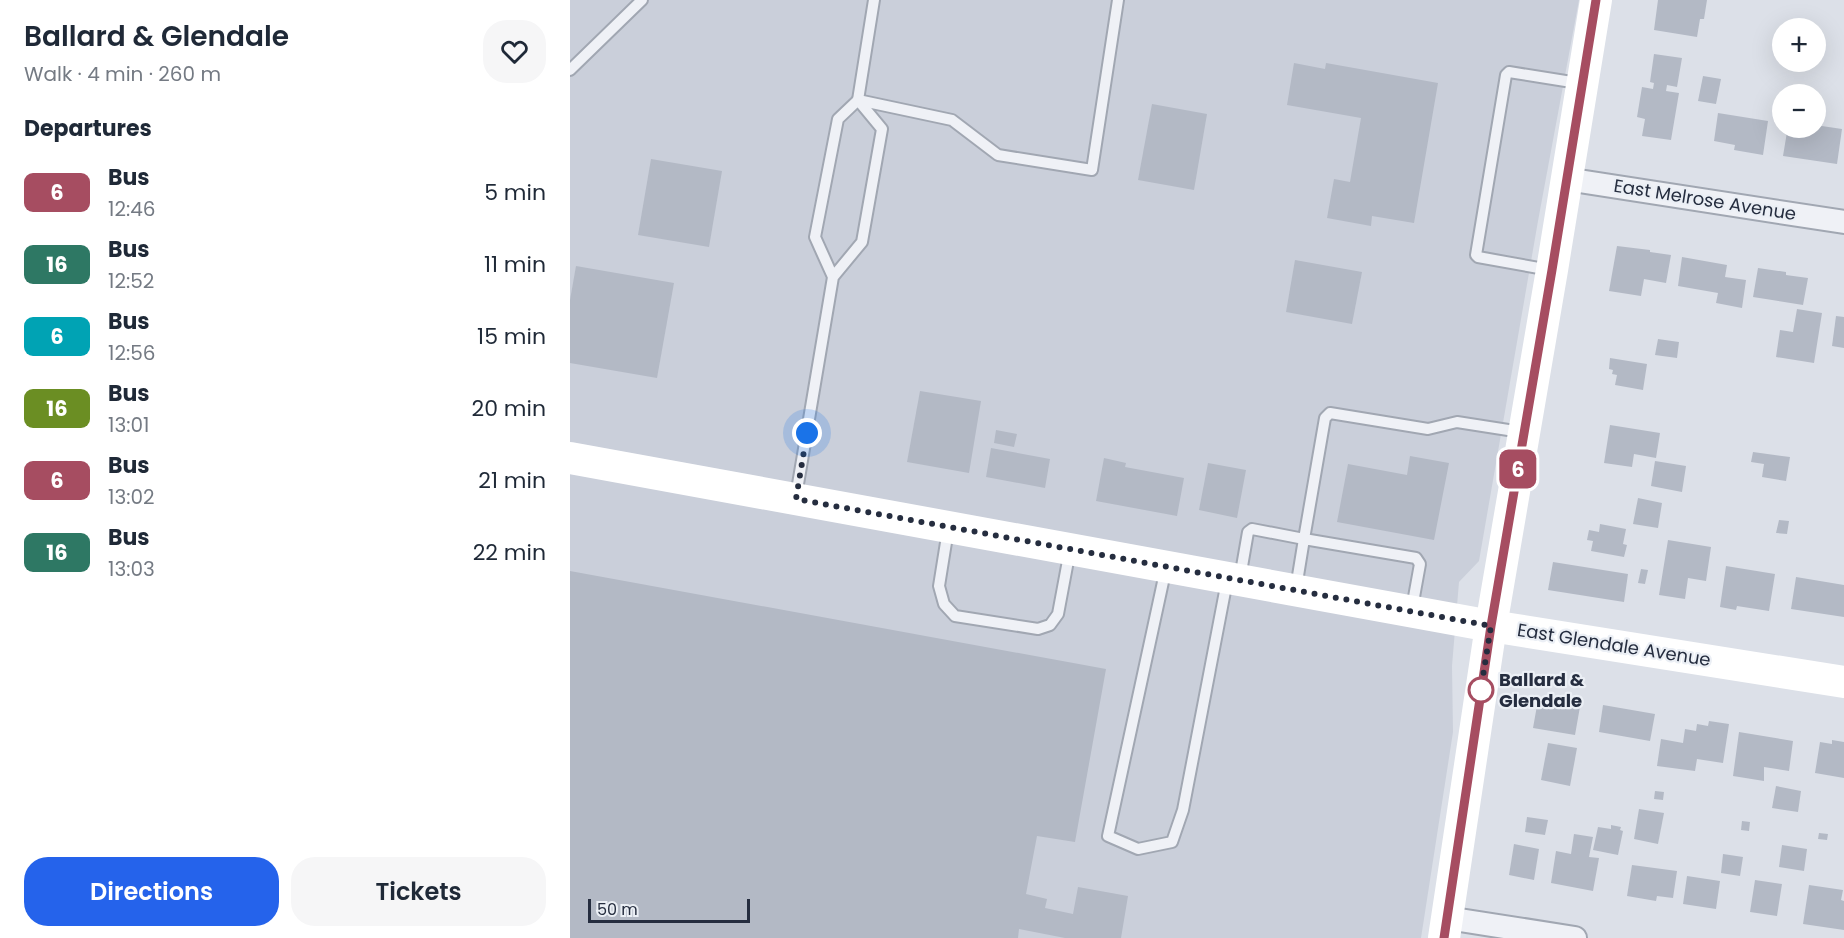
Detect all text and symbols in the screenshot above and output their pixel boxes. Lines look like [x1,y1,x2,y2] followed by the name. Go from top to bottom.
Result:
[24,17,289,56] text: Ballard & Glendale
[1772,18,1826,138] map controls
[1772,18,1826,72] button: +
[483,20,546,83] button: heart
[24,60,221,88] text: Walk · 4 min · 260 m
[1772,84,1826,138] button: −
[24,113,152,144] text: Departures
[108,162,150,193] text: Bus
[1612,173,1798,226] street label: East Melrose Avenue
[484,177,546,208] text: 5 min
[50,178,64,207] text: 6
[108,195,155,223] text: 12:46
[108,234,150,265] text: Bus
[484,249,546,280] text: 11 min
[46,250,68,279] text: 16
[108,267,154,295] text: 12:52
[108,306,150,337] text: Bus
[477,321,546,352] text: 15 min
[50,322,64,351] text: 6
[108,339,155,367] text: 12:56
[108,378,150,409] text: Bus
[472,393,546,424] text: 20 min
[46,394,68,423] text: 16
[108,411,149,439] text: 13:01
[792,418,822,448] your location
[108,450,150,481] text: Bus
[1498,450,1538,488] line badge: 6
[1511,455,1525,484] text: 6
[478,465,546,496] text: 21 min
[50,466,64,495] text: 6
[108,483,155,511] text: 13:02
[108,522,150,553] text: Bus
[473,537,546,568] text: 22 min
[46,538,68,567] text: 16
[108,555,155,583] text: 13:03
[1516,617,1713,672] street label: East Glendale Avenue
[1499,667,1585,713] place label: Ballard & Glendale
[1468,677,1494,703] marker: Ballard & Glendale
[24,857,279,926] button: Directions
[291,857,546,926] button: Tickets
[588,896,750,924] scale bar
[597,898,638,921] text: 50 m

